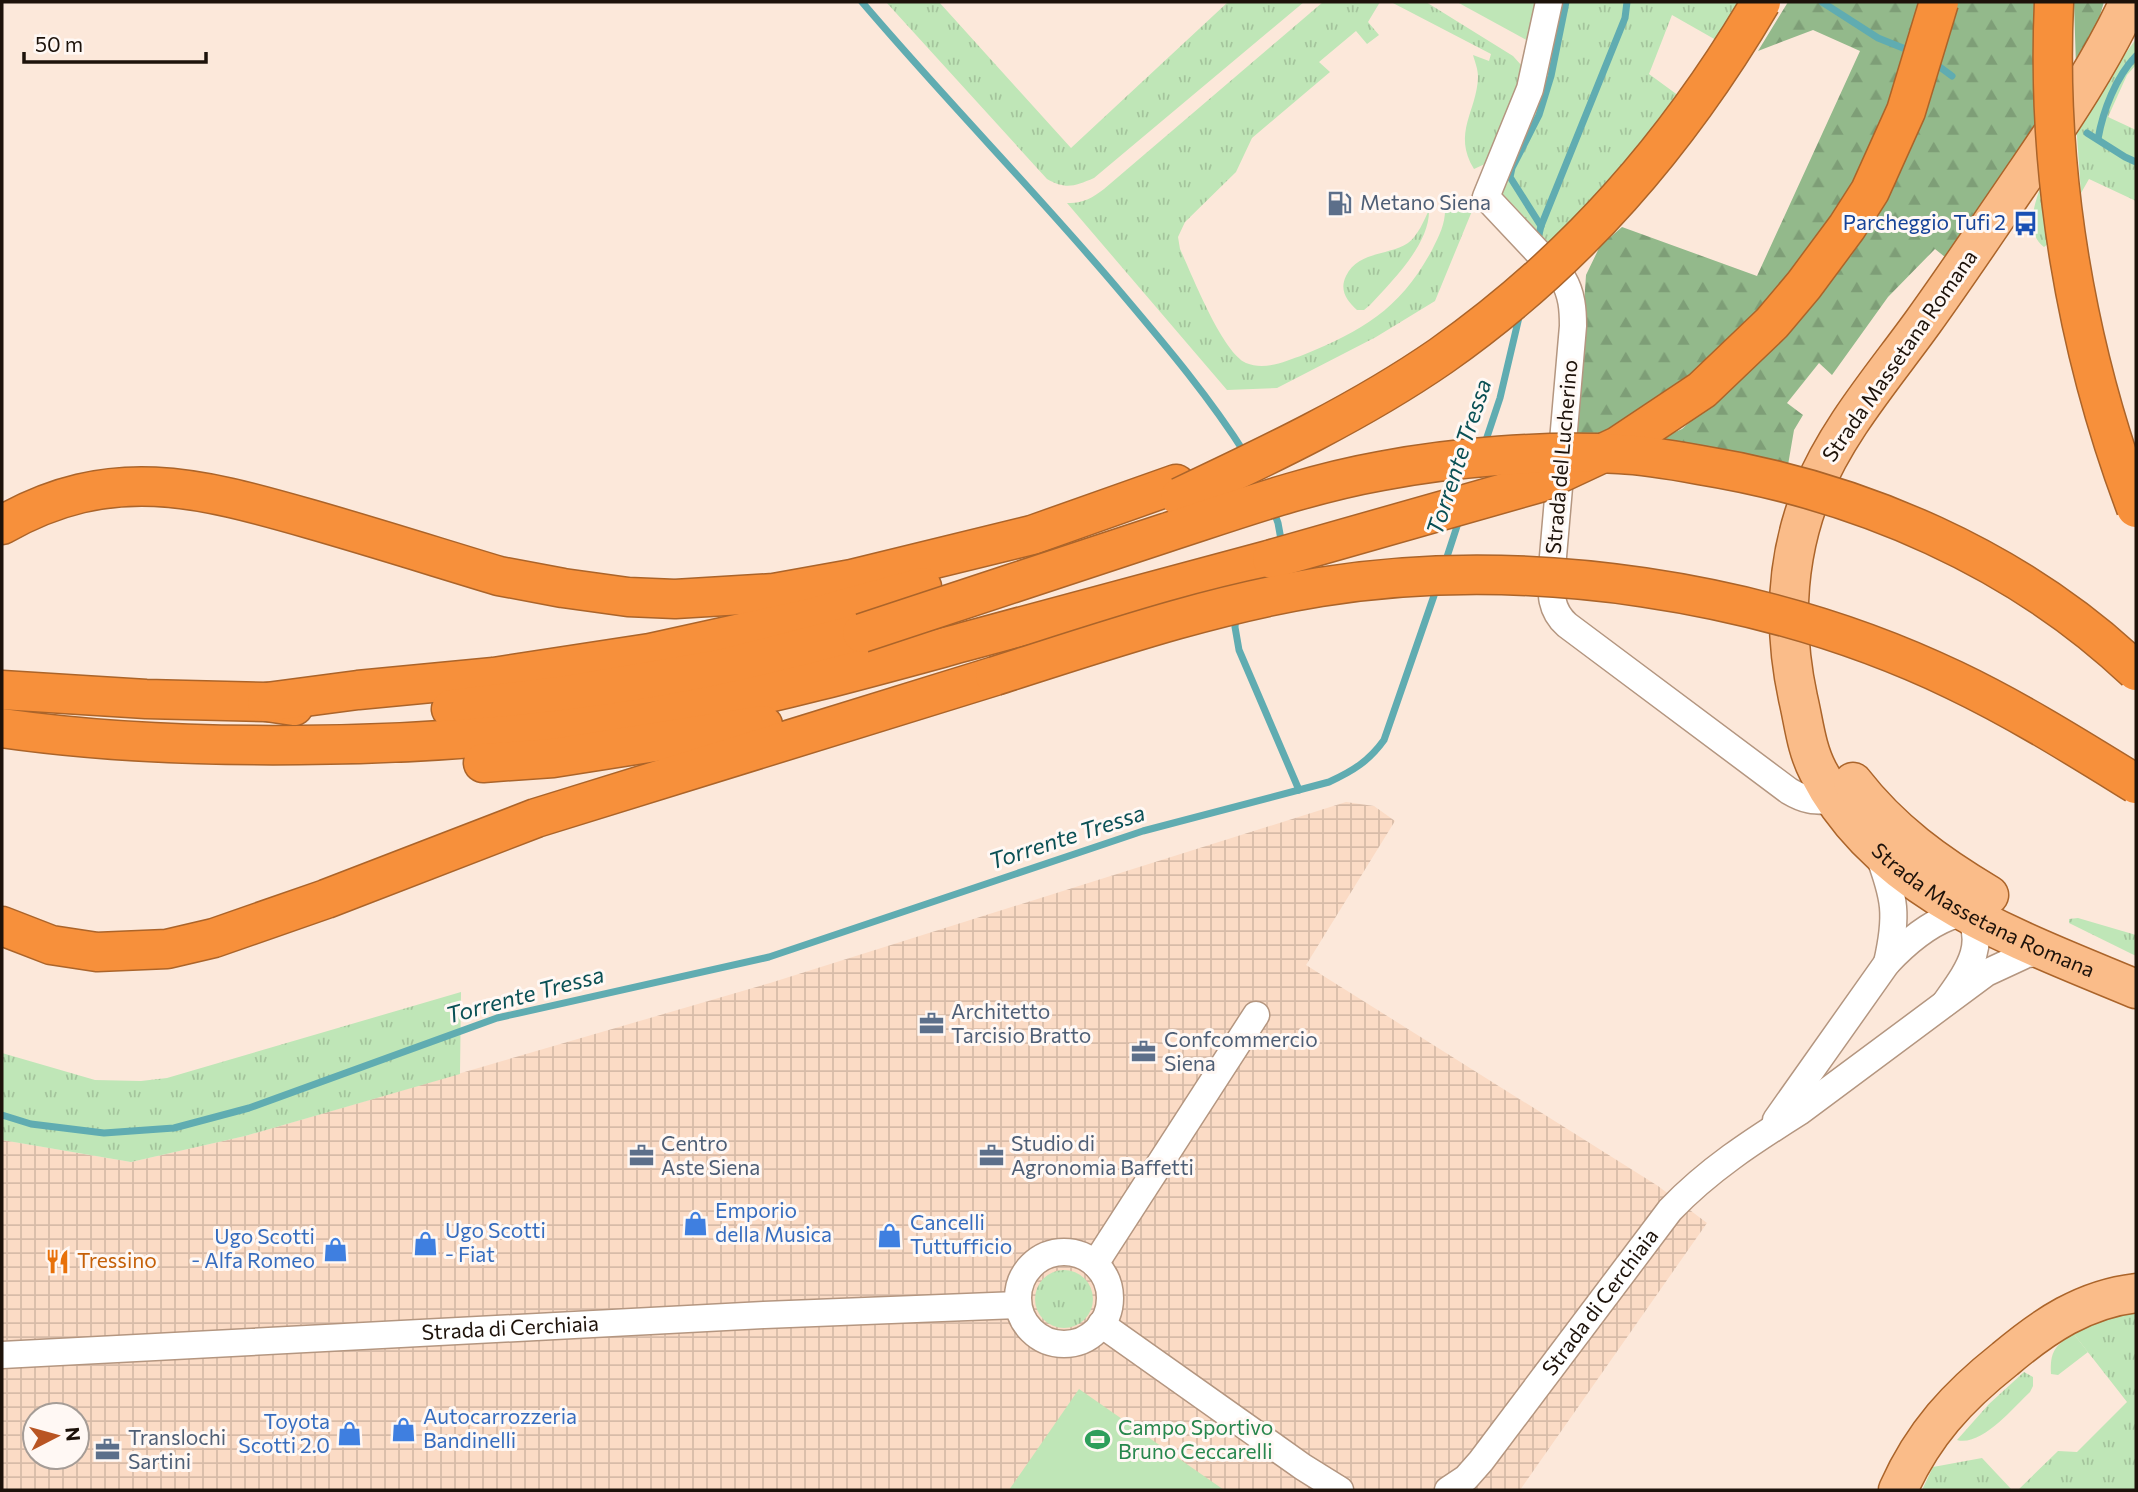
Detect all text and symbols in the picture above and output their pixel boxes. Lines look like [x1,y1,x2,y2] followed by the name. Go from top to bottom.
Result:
[24,21,206,65] scale bar
[35,31,83,56] text: 50 m
[1326,189,1354,217] fuel station icon: Metano Siena
[1360,189,1491,214] place label: Metano Siena
[1843,209,2006,234] place label: Parcheggio Tufi 2
[2012,209,2040,237] bus stop icon: Parcheggio Tufi 2
[1816,244,1982,466] street label: Strada Massetana Romana
[1540,359,1581,555] street label: Strada del Lucherino
[1420,375,1496,538] water label: Torrente Tressa
[985,798,1148,874] water label: Torrente Tressa
[1867,837,2099,982] street label: Strada Massetana Romana
[443,959,607,1029] water label: Torrente Tressa
[951,998,1091,1047] place label: Architetto Tarcisio Bratto
[917,1010,945,1038] office icon: Architetto Tarcisio Bratto
[1164,1026,1318,1075] place label: Confcommercio Siena
[1130,1038,1158,1066] office icon: Confcommercio Siena
[661,1130,760,1179] place label: Centro Aste Siena
[1011,1130,1194,1179] place label: Studio di Agronomia Baffetti
[627,1142,655,1170] office icon: Centro Aste Siena
[977,1142,1005,1170] office icon: Studio di Agronomia Baffetti
[715,1197,832,1246] place label: Emporio della Musica
[681,1209,709,1237] shop icon: Emporio della Musica
[910,1209,1012,1258] place label: Cancelli Tuttufficio
[445,1217,546,1266] place label: Ugo Scotti - Fiat
[876,1221,904,1249] shop icon: Cancelli Tuttufficio
[191,1223,315,1272] place label: Ugo Scotti - Alfa Romeo
[1536,1223,1663,1380] street label: Strada di Cerchiaia
[411,1229,439,1257] shop icon: Ugo Scotti - Fiat
[321,1235,349,1263] shop icon: Ugo Scotti - Alfa Romeo
[43,1247,71,1275] restaurant icon: Tressino
[77,1247,157,1272] place label: Tressino
[421,1310,599,1344] street label: Strada di Cerchiaia
[21,1401,91,1471] north arrow
[423,1403,577,1452] place label: Autocarrozzeria Bandinelli
[238,1408,330,1457] place label: Toyota Scotti 2.0
[1118,1414,1273,1463] place label: Campo Sportivo Bruno Ceccarelli
[389,1415,417,1443] shop icon: Autocarrozzeria Bandinelli
[336,1420,364,1448] shop icon: Toyota Scotti 2.0
[128,1424,226,1473] place label: Translochi Sartini
[61,1426,86,1442] text: N
[1084,1426,1112,1454] sports icon: Campo Sportivo Bruno Ceccarelli
[94,1436,122,1464] office icon: Translochi Sartini

